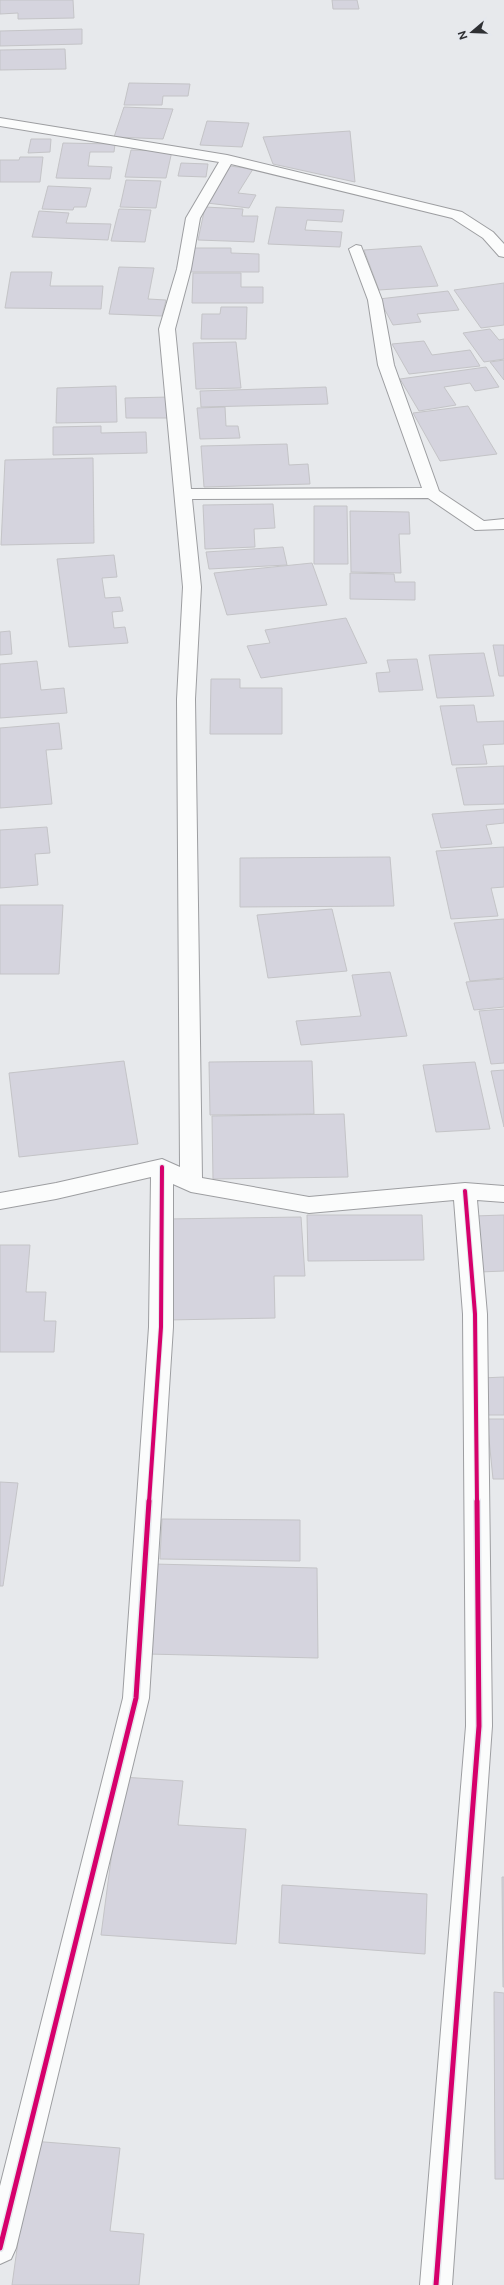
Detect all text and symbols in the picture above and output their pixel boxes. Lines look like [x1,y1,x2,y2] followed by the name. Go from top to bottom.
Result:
[452,12,492,52] north arrow
[455,29,470,41] text: N

